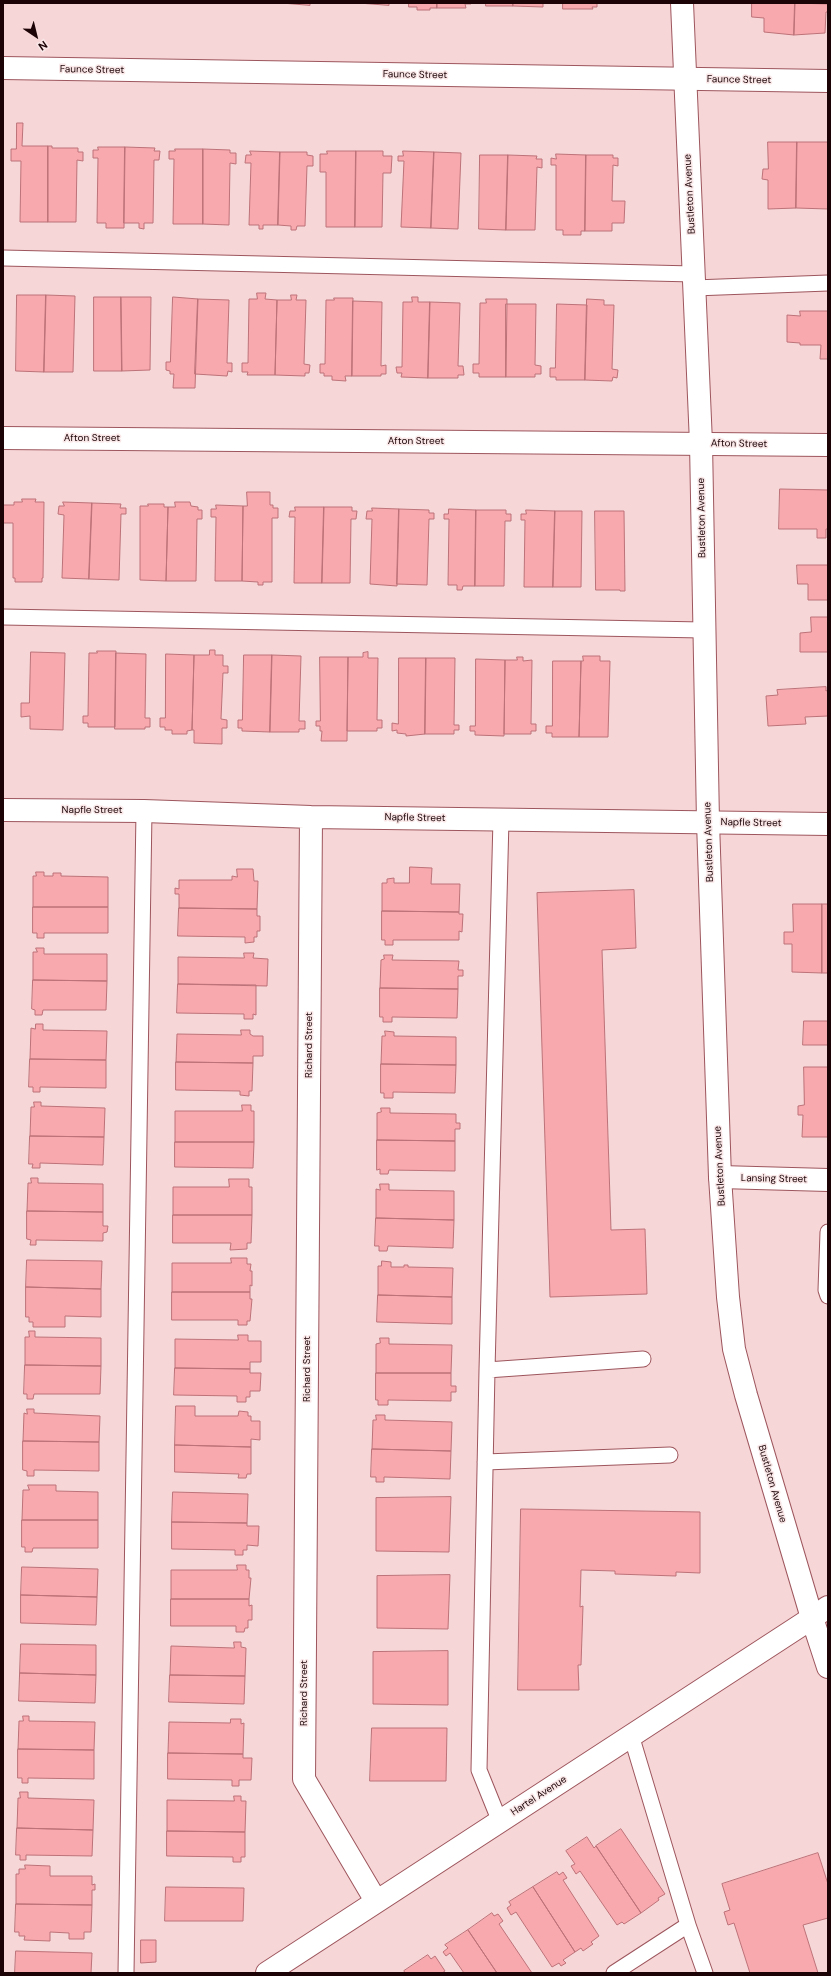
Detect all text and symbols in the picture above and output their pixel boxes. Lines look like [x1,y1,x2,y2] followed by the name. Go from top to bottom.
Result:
[16,16,56,56] north arrow
[36,38,50,54] text: N
[60,63,124,77] street label: Faunce Street
[383,68,447,82] street label: Faunce Street
[707,73,771,87] street label: Faunce Street
[682,154,698,234] street label: Bustleton Avenue
[64,432,120,444] street label: Afton Street
[388,435,444,447] street label: Afton Street
[711,438,767,450] street label: Afton Street
[695,478,709,558] street label: Bustleton Avenue
[702,802,716,882] street label: Bustleton Avenue
[62,804,122,816] street label: Napfle Street
[384,811,446,825] street label: Napfle Street
[720,816,782,830] street label: Napfle Street
[303,1012,315,1078] street label: Richard Street
[712,1126,728,1206] street label: Bustleton Avenue
[741,1172,807,1186] street label: Lansing Street
[301,1336,313,1402] street label: Richard Street
[755,1444,789,1524] street label: Bustleton Avenue
[298,1660,310,1726] street label: Richard Street
[509,1773,569,1819] street label: Hartel Avenue

